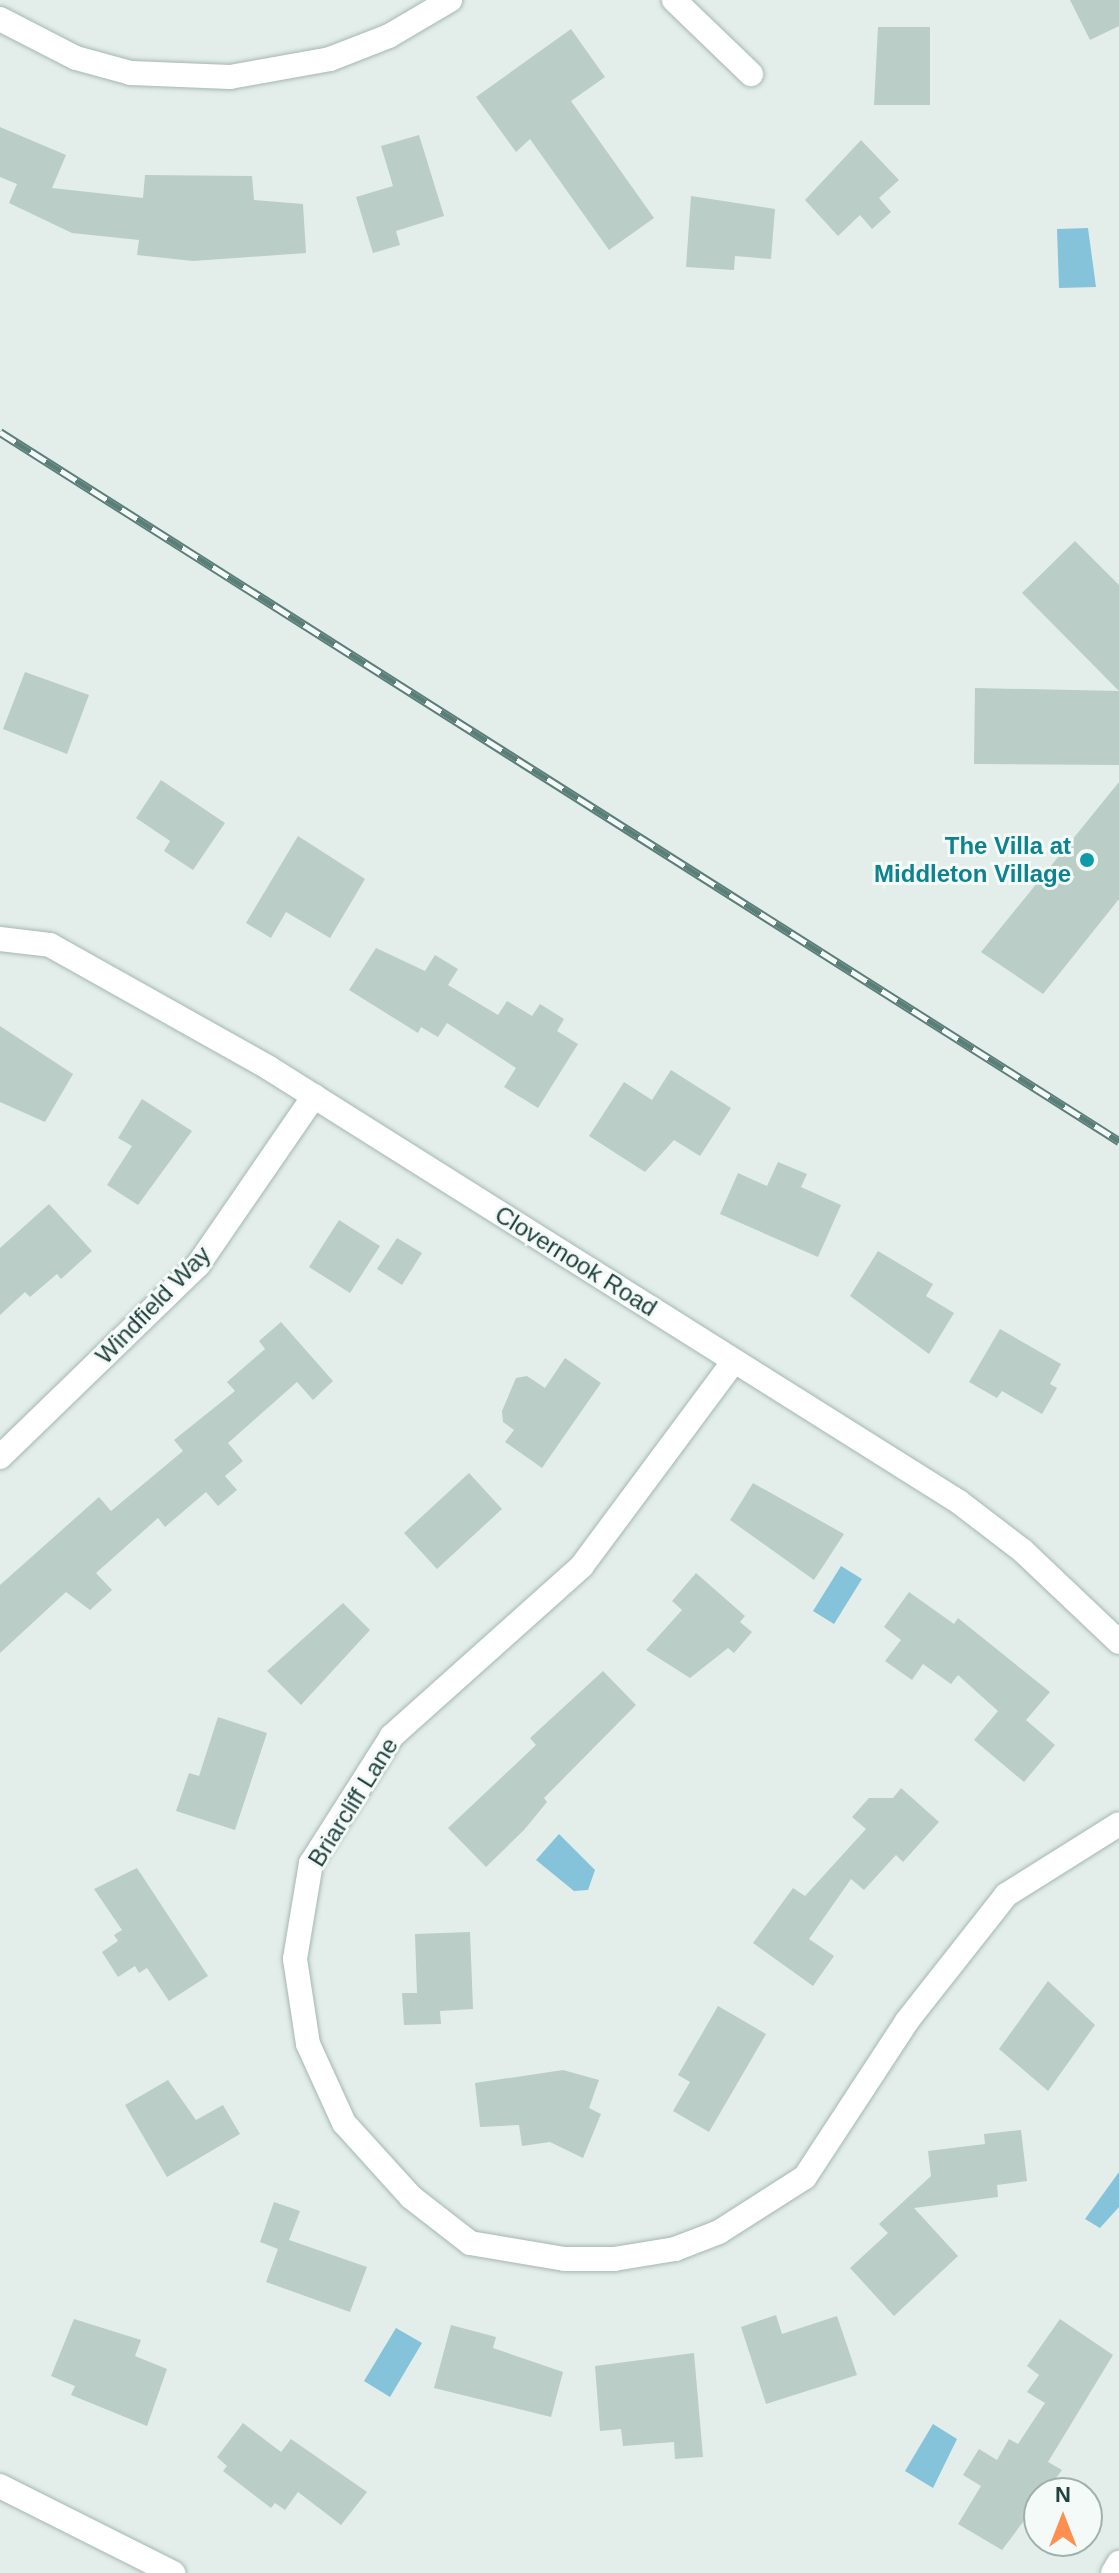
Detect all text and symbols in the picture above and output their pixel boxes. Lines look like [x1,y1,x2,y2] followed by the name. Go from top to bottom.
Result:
[874,832,1071,888] place label: The Villa at Middleton Village
[1078,851,1096,869] marker: The Villa at Middleton Village
[490,1200,662,1322] street label: Clovernook Road
[90,1240,216,1370] street label: Windfield Way
[302,1732,404,1872] street label: Briarcliff Lane
[1023,2477,1103,2557] north arrow
[1055,2482,1071,2507] text: N

